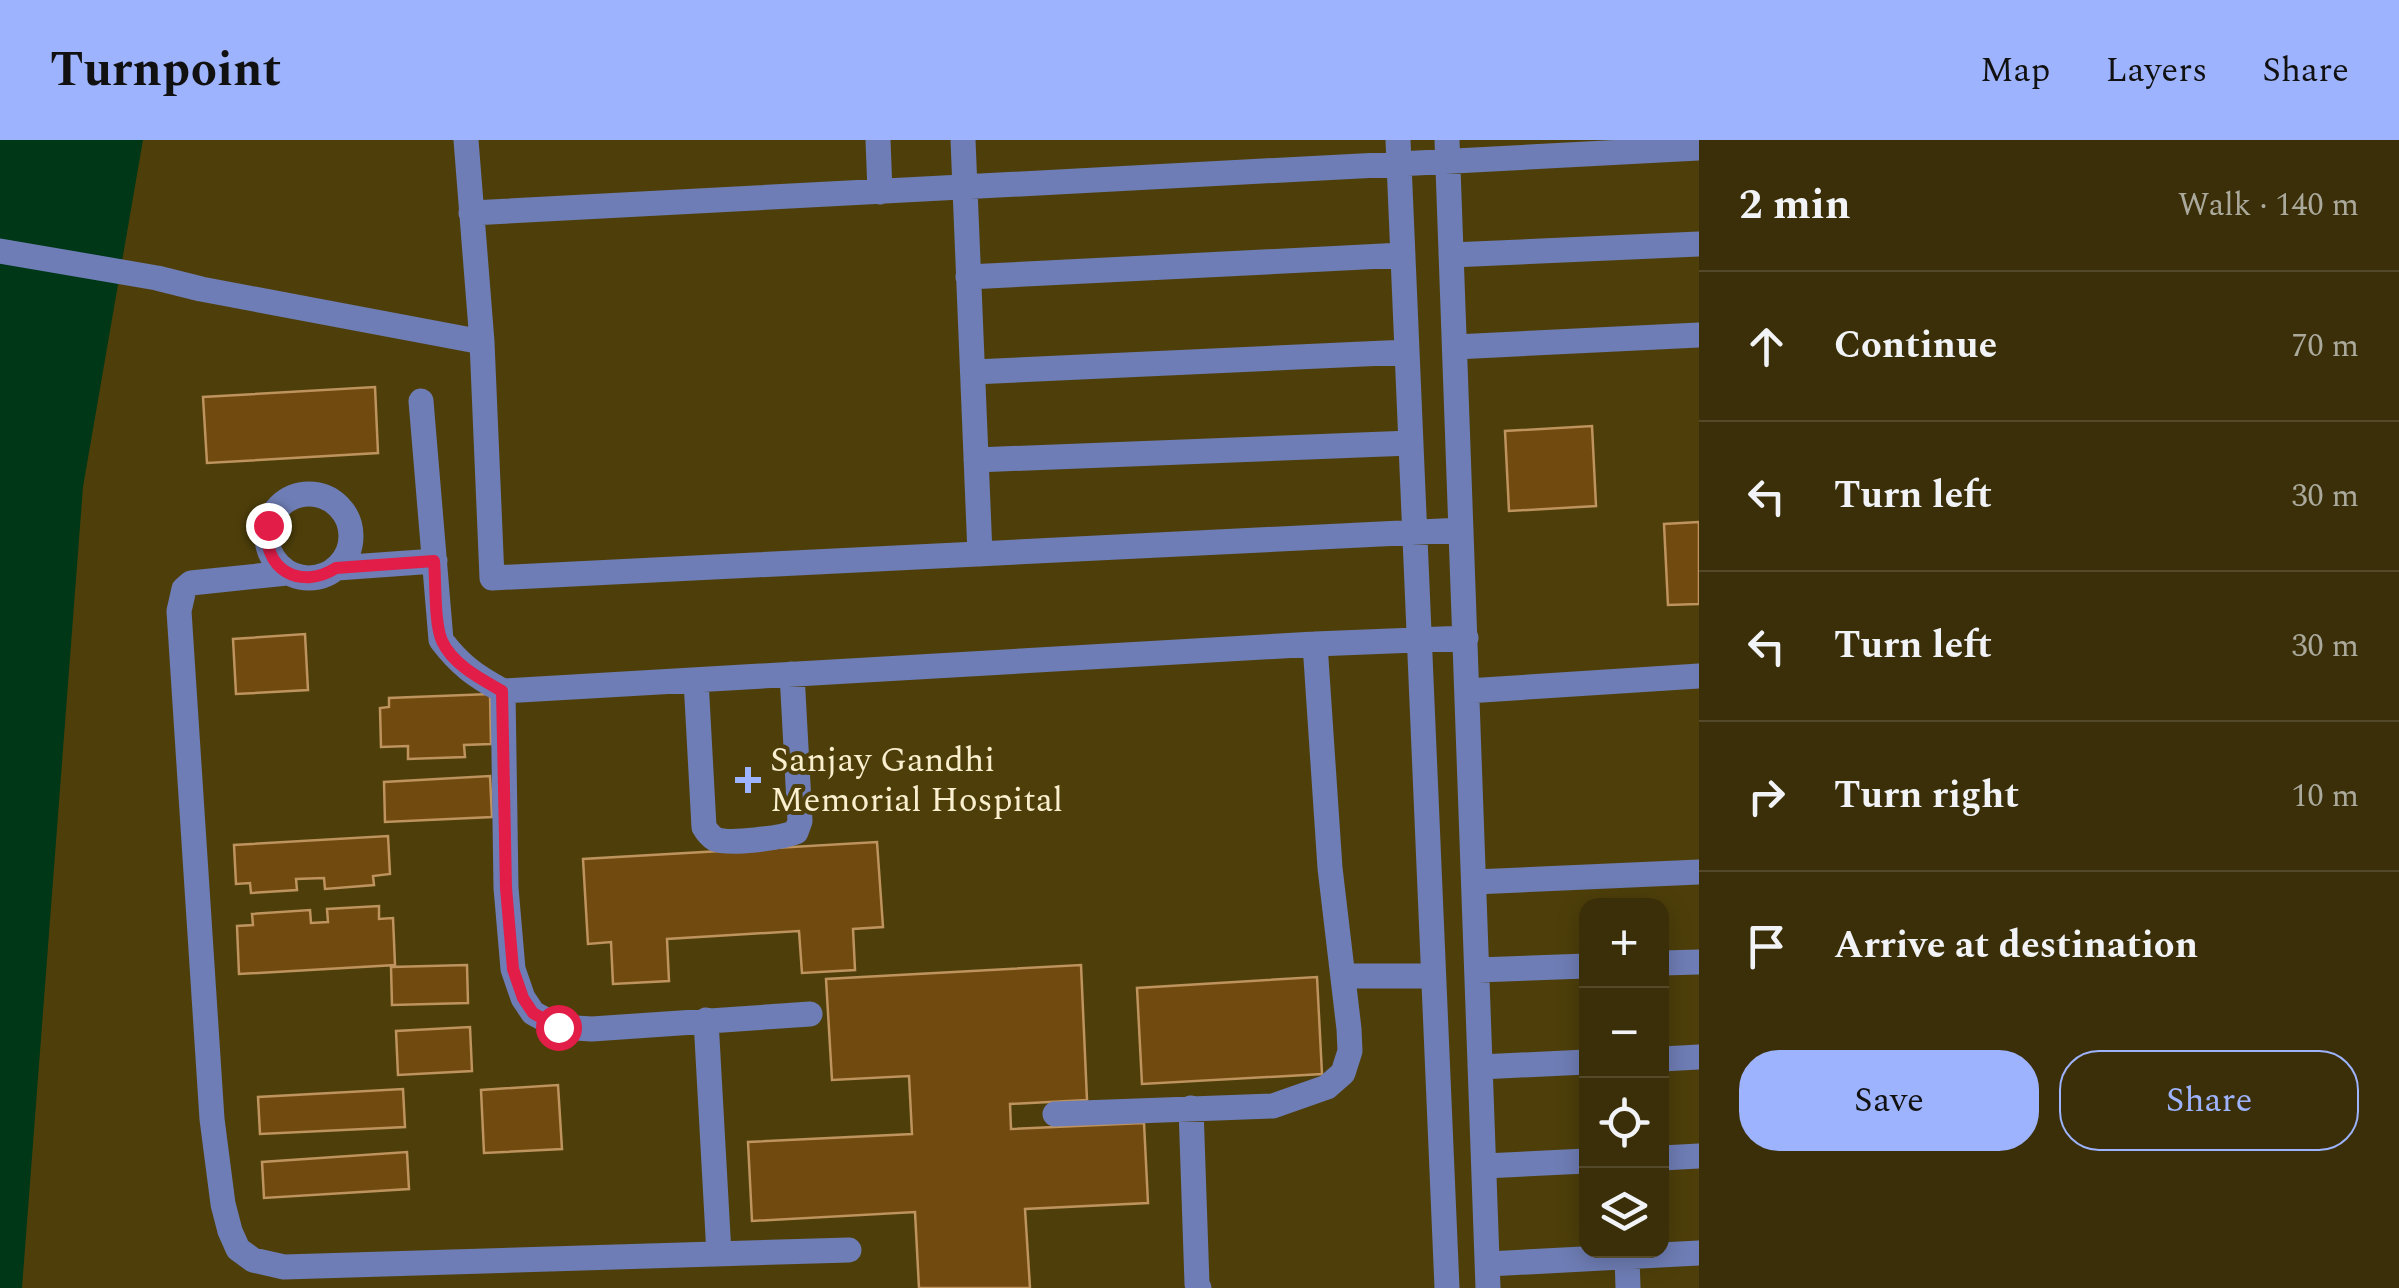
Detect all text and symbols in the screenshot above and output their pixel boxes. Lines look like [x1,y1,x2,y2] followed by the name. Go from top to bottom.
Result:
[50,34,281,107] text: Turnpoint
[1980,44,2050,97] text: Map
[2105,44,2207,97] text: Layers
[2262,44,2349,97] text: Share
[1739,174,1851,237] text: 2 min
[2178,181,2359,230] text: Walk · 140 m
[1834,317,1997,375] text: Continue
[1739,319,1794,374] icon: ahead
[2291,322,2359,371] text: 70 m
[1834,467,1992,525] text: Turn left
[1739,469,1794,524] icon: left
[2291,472,2359,521] text: 30 m
[246,503,292,549] route end
[1834,617,1992,675] text: Turn left
[1739,619,1794,674] icon: left
[2291,622,2359,671] text: 30 m
[770,734,1063,827] place label: Sanjay Gandhi Memorial Hospital
[735,767,761,793] marker: Sanjay Gandhi Memorial Hospital
[1834,767,2019,825] text: Turn right
[1739,769,1794,824] icon: right
[2291,772,2359,821] text: 10 m
[1579,898,1669,1258] map controls
[1579,898,1669,988] button: +
[1834,917,2198,975] text: Arrive at destination
[1739,919,1794,974] icon: arrive
[1579,988,1669,1078] button: −
[536,1005,582,1051] route start
[1739,1050,2039,1151] button: Save
[2059,1050,2359,1151] button: Share
[1579,1078,1669,1168] button: locate
[1579,1168,1669,1258] button: layers

